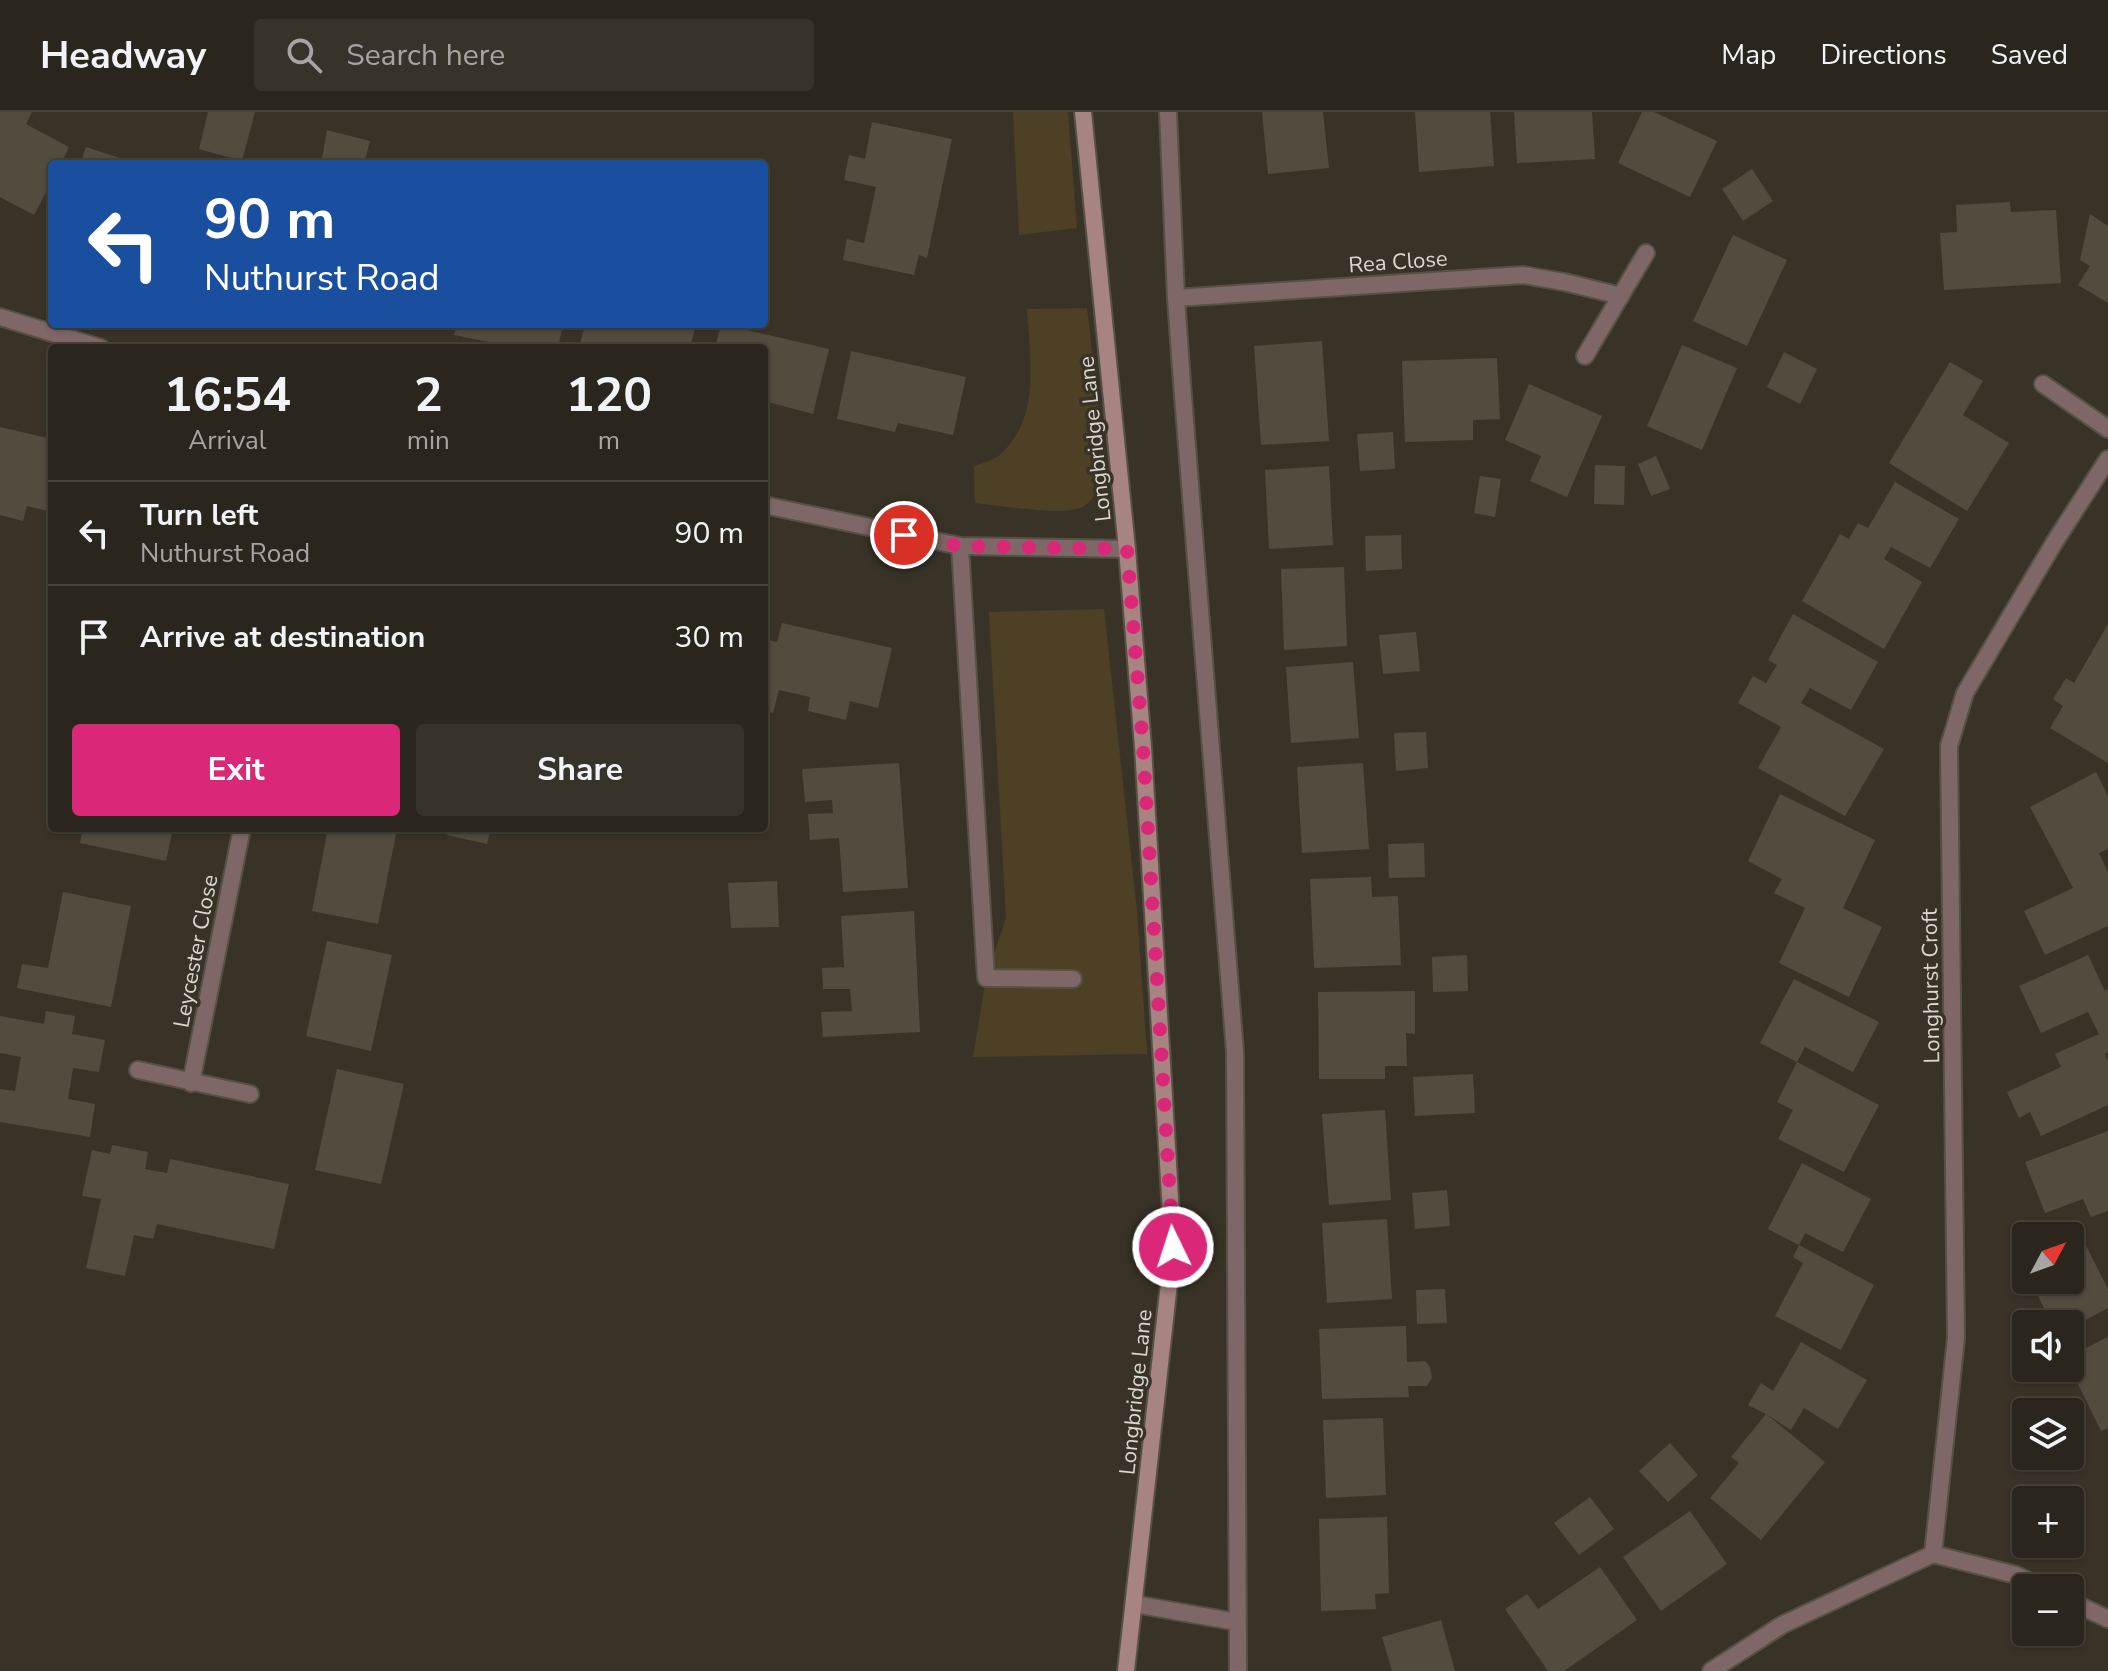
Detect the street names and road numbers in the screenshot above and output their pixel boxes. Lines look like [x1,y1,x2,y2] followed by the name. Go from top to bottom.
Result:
[1348,244,1449,280] street label: Rea Close
[1071,355,1119,523] street label: Longbridge Lane
[166,872,226,1030] street label: Leycester Close
[1915,908,1947,1064] street label: Longhurst Croft
[1112,1308,1160,1476] street label: Longbridge Lane

